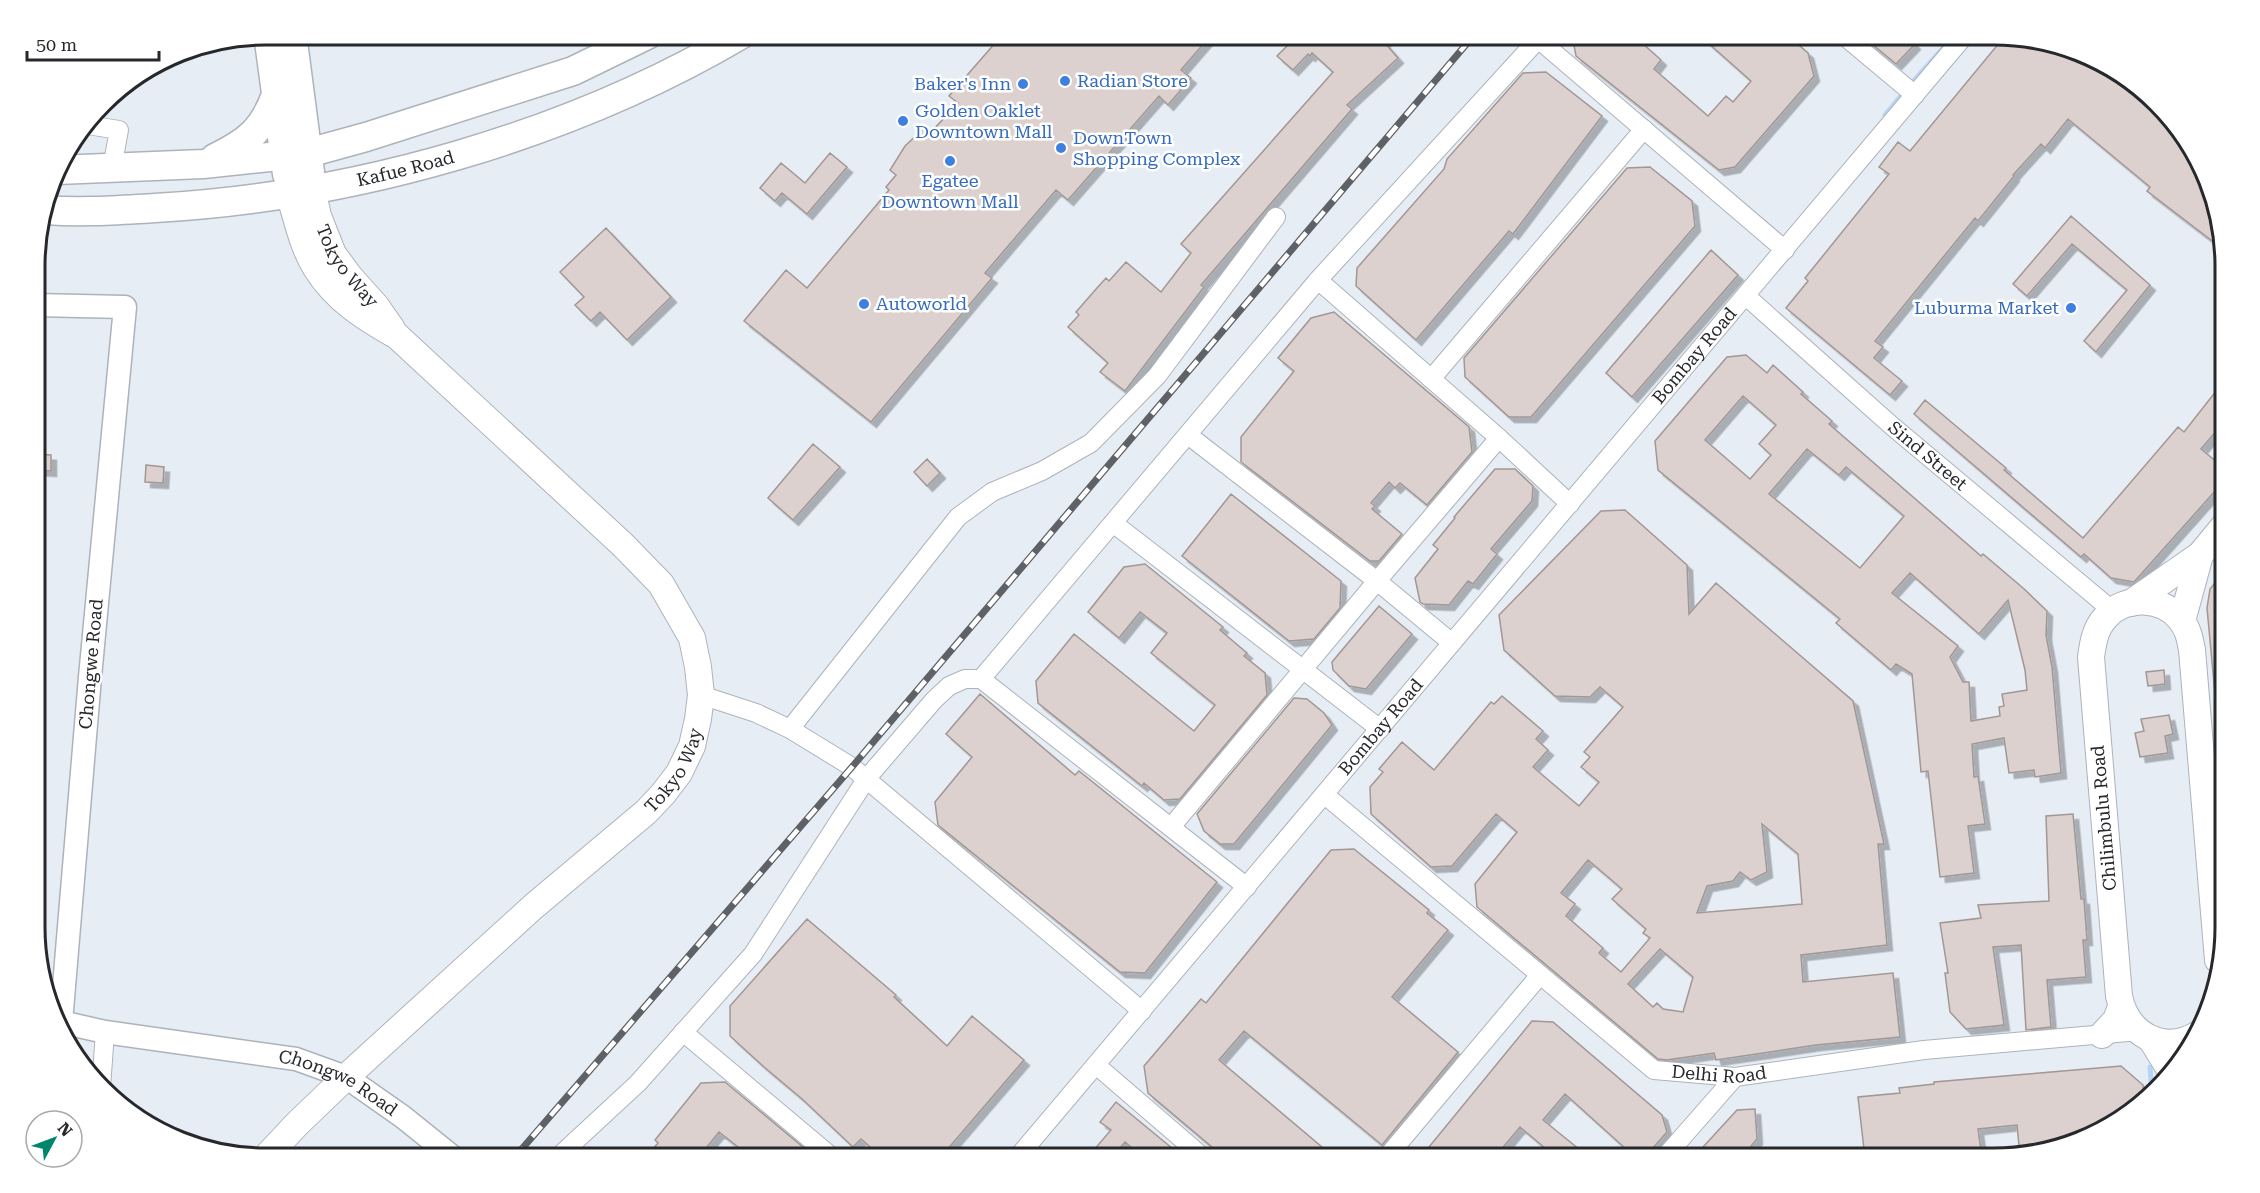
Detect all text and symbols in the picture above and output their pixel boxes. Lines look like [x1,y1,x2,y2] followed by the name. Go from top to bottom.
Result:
[27,24,159,62] scale bar
[36,34,77,55] text: 50 m
[1077,70,1188,91] place label: Radian Store
[914,73,1011,94] place label: Baker's Inn
[1058,74,1072,88] marker: Radian Store
[1016,77,1030,91] marker: Baker's Inn
[915,100,1053,142] place label: Golden Oaklet Downtown Mall
[896,114,910,128] marker: Golden Oaklet Downtown Mall
[1073,127,1241,169] place label: DownTown Shopping Complex
[1054,141,1068,155] marker: DownTown Shopping Complex
[355,146,457,190] street label: Kafue Road
[943,154,957,168] marker: Egatee Downtown Mall
[881,170,1019,212] place label: Egatee Downtown Mall
[312,221,383,312] street label: Tokyo Way
[876,293,967,314] place label: Autoworld
[857,297,871,311] marker: Autoworld
[1914,297,2059,318] place label: Luburma Market
[2064,301,2078,315] marker: Luburma Market
[1647,303,1741,408] street label: Bombay Road
[1884,416,1972,495] street label: Sind Street
[74,597,107,730] street label: Chongwe Road
[1334,674,1427,779] street label: Bombay Road
[640,725,706,817] street label: Tokyo Way
[2087,744,2120,892] street label: Chilimbulu Road
[277,1046,402,1120] street label: Chongwe Road
[1671,1061,1768,1087] street label: Delhi Road
[24,1109,84,1169] north arrow
[54,1119,76,1140] text: N

